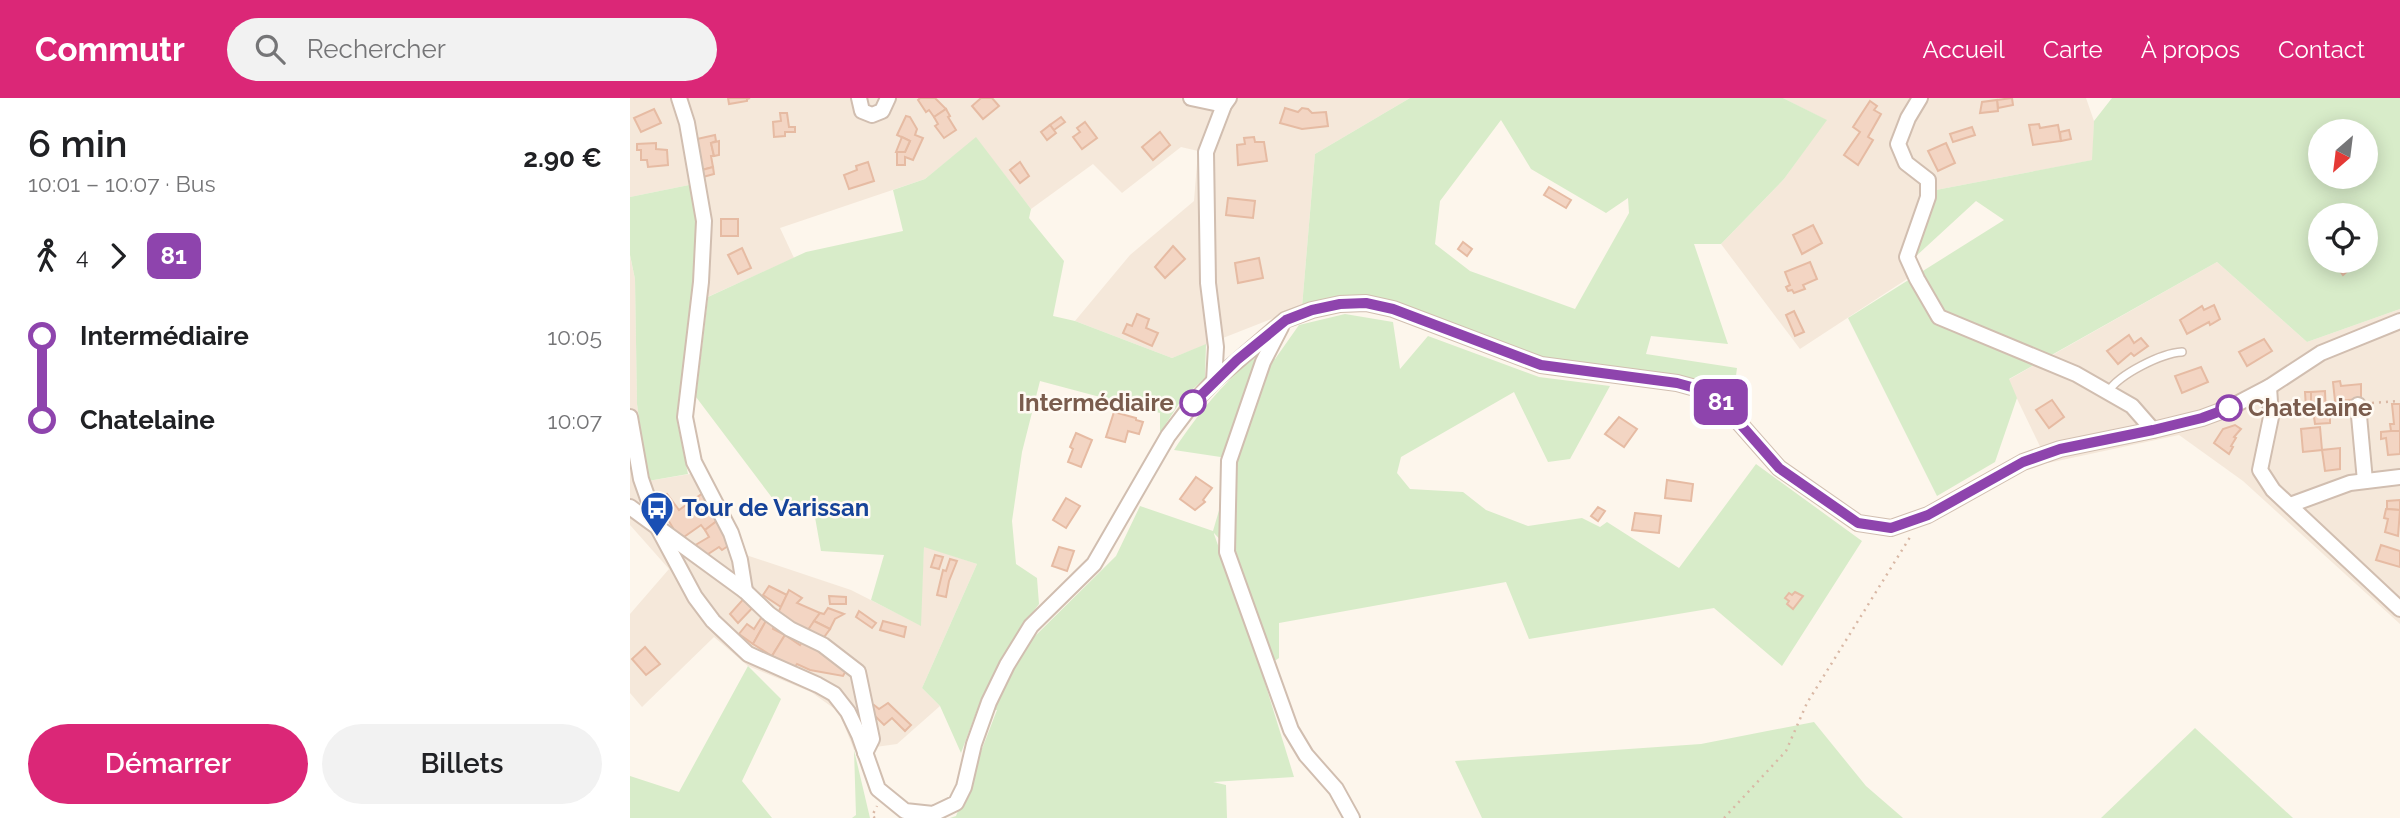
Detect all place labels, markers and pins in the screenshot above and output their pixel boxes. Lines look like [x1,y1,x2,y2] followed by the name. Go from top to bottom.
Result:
[1018,388,1174,417] place label: Intermédiaire
[1180,390,1206,416] marker: Intermédiaire
[2248,393,2372,422] place label: Chatelaine
[2216,395,2242,421] marker: Chatelaine
[638,489,676,538] bus stop icon: Tour de Varissan
[682,493,869,522] place label: Tour de Varissan

